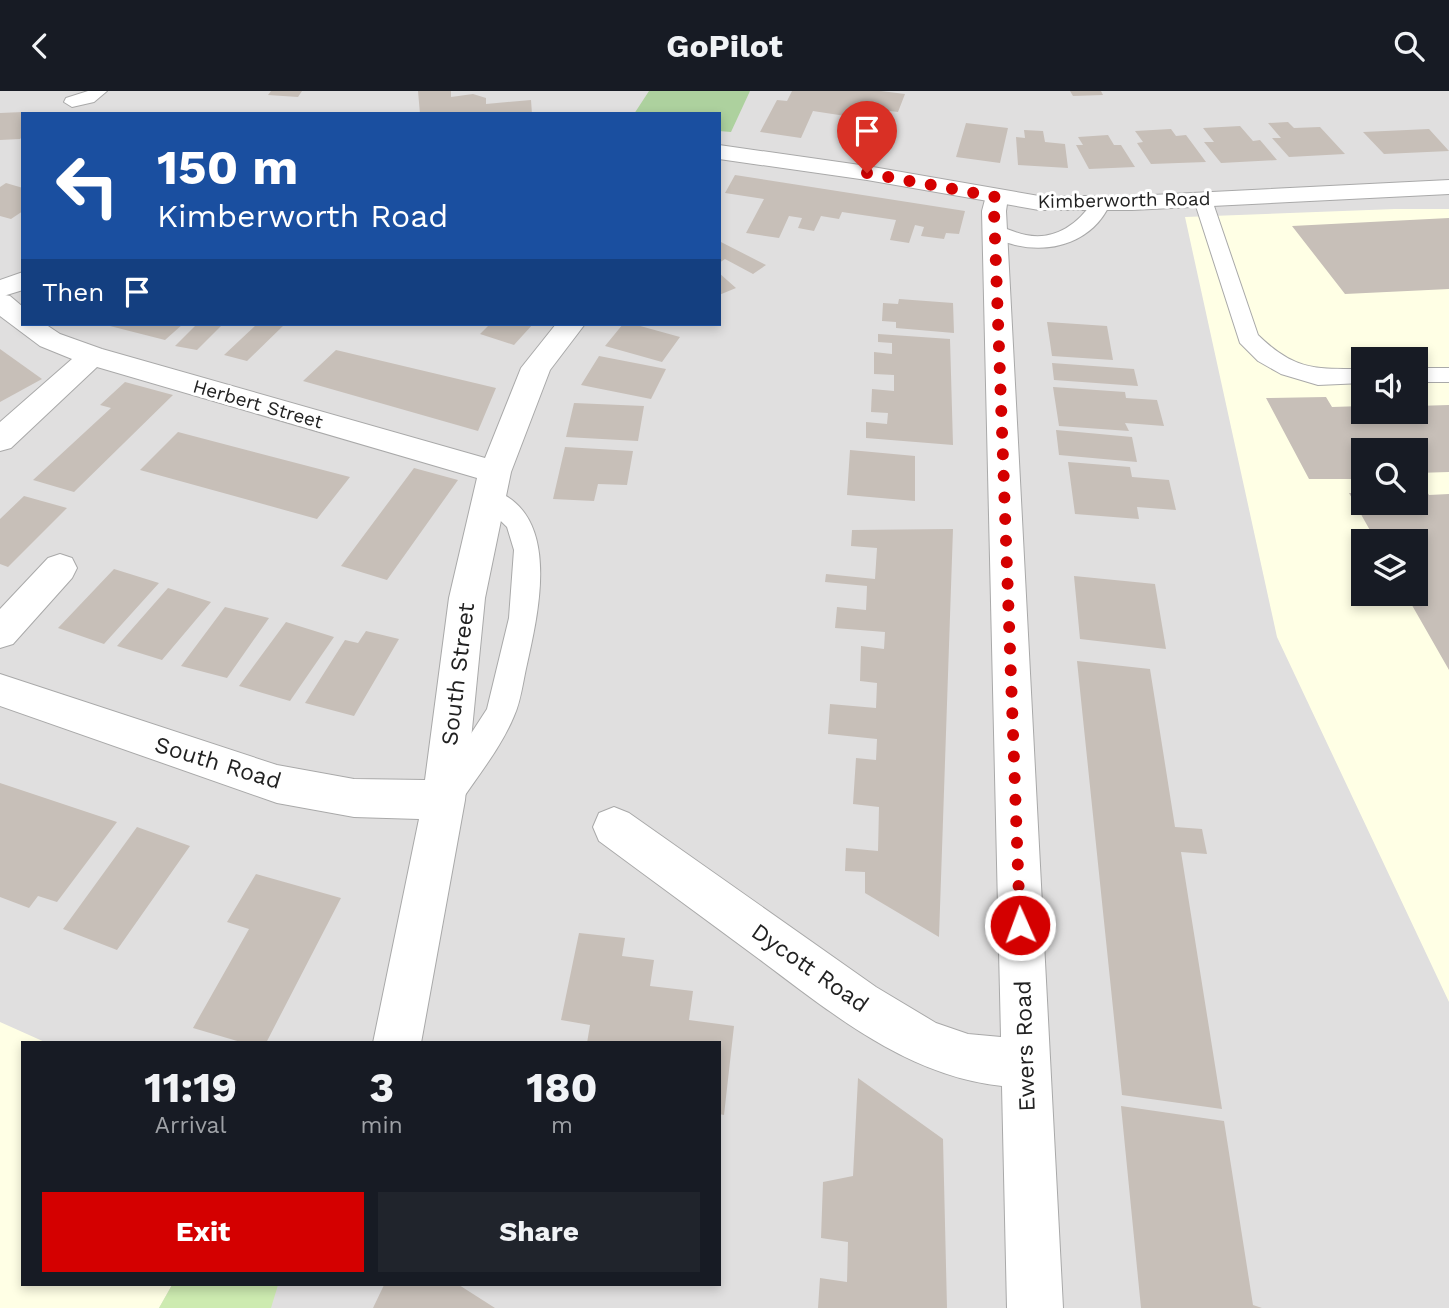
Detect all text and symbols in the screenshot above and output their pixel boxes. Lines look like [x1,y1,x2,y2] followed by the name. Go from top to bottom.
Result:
[21,27,59,65] icon: back
[666,27,783,65] text: GoPilot
[1390,27,1428,65] icon: search
[837,101,897,173] pin
[848,112,886,150] icon: arrive
[157,138,298,196] text: 150 m
[42,140,133,231] icon: left
[1037,187,1211,213] street label: Kimberworth Road
[157,197,448,235] text: Kimberworth Road
[118,273,156,311] icon: arrive
[42,277,104,307] text: Then
[1351,347,1428,606] map controls
[1351,347,1428,424] button: sound
[190,374,326,434] street label: Herbert Street
[1351,438,1428,515] button: search
[1351,529,1428,606] button: layers
[436,601,480,747] street label: South Street
[152,731,284,795] street label: South Road
[983,888,1057,962] position arrow
[746,918,874,1018] street label: Dycott Road
[1009,980,1041,1112] street label: Ewers Road
[144,1063,237,1112] text: 11:19
[369,1063,394,1112] text: 3
[526,1063,598,1112] text: 180
[155,1112,227,1139] text: Arrival
[361,1112,403,1139] text: min
[551,1112,573,1139] text: m
[42,1192,364,1272] button: Exit
[378,1192,700,1272] button: Share

